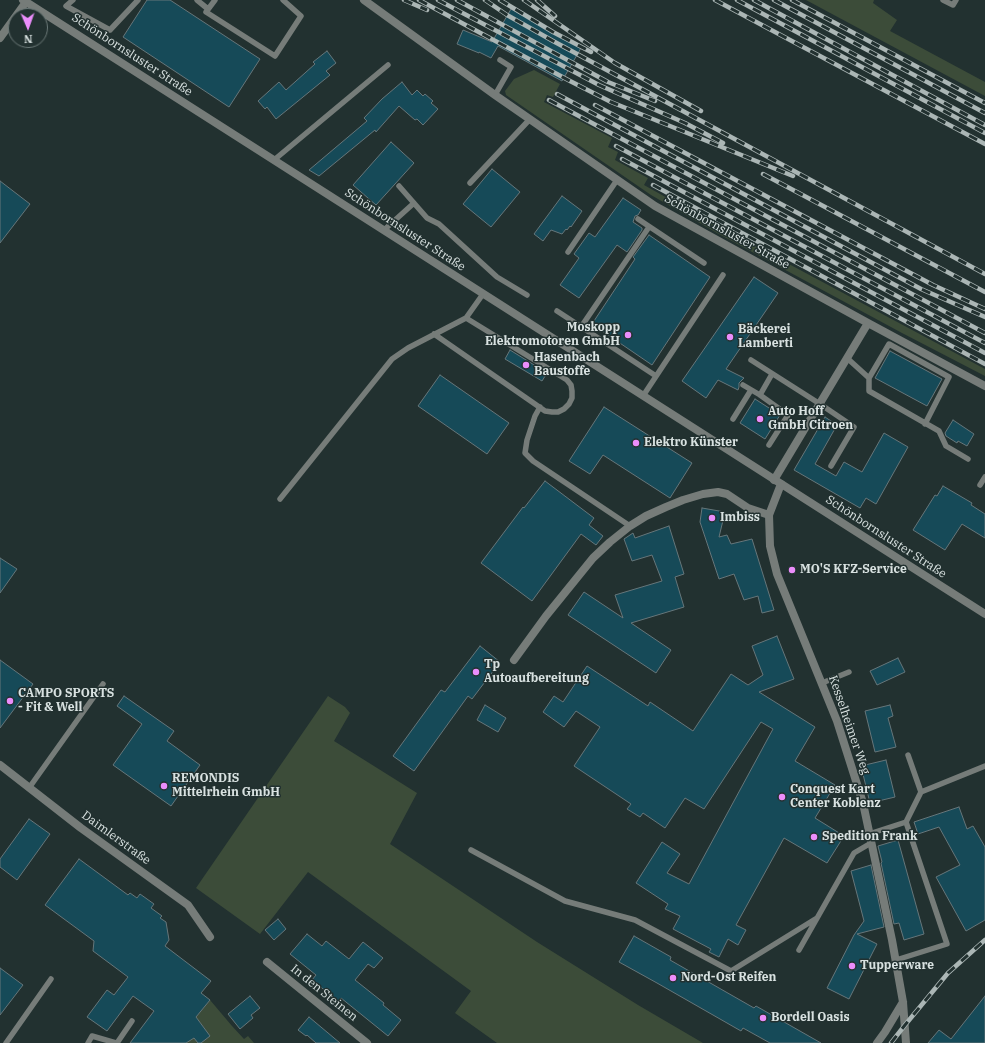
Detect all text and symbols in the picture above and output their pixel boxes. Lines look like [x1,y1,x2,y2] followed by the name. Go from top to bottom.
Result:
[8,8,48,48] north arrow
[69,11,195,99] street label: Schönbornsluster Straße
[24,32,33,46] text: N
[342,186,468,274] street label: Schönbornsluster Straße
[662,192,792,272] street label: Schönbornsluster Straße
[485,321,620,349] place label: Moskopp Elektromotoren GmbH
[738,323,793,351] place label: Bäckerei Lamberti
[623,330,633,340] marker: Moskopp Elektromotoren GmbH
[725,332,735,342] marker: Bäckerei Lamberti
[534,351,600,379] place label: Hasenbach Baustoffe
[521,360,531,370] marker: Hasenbach Baustoffe
[768,405,853,433] place label: Auto Hoff GmbH Citroen
[755,414,765,424] marker: Auto Hoff GmbH Citroen
[644,436,738,450] place label: Elektro Künster
[631,438,641,448] marker: Elektro Künster
[823,493,949,581] street label: Schönbornsluster Straße
[720,511,760,525] place label: Imbiss
[707,513,717,523] marker: Imbiss
[800,563,907,577] place label: MO'S KFZ-Service
[787,565,797,575] marker: MO'S KFZ-Service
[484,658,589,686] place label: Tp Autoaufbereitung
[471,667,481,677] marker: Tp Autoaufbereitung
[825,673,873,777] street label: Kesselheimer Weg
[18,687,114,715] place label: CAMPO SPORTS - Fit & Well
[5,696,15,706] marker: CAMPO SPORTS - Fit & Well
[172,772,280,800] place label: REMONDIS Mittelrhein GmbH
[159,781,169,791] marker: REMONDIS Mittelrhein GmbH
[790,783,881,811] place label: Conquest Kart Center Koblenz
[777,792,787,802] marker: Conquest Kart Center Koblenz
[79,808,153,868] street label: Daimlerstraße
[822,830,917,844] place label: Spedition Frank
[809,832,819,842] marker: Spedition Frank
[860,959,934,973] place label: Tupperware
[847,961,857,971] marker: Tupperware
[288,962,360,1024] street label: In den Steinen
[681,971,777,985] place label: Nord-Ost Reifen
[668,973,678,983] marker: Nord-Ost Reifen
[771,1011,850,1025] place label: Bordell Oasis
[758,1013,768,1023] marker: Bordell Oasis

